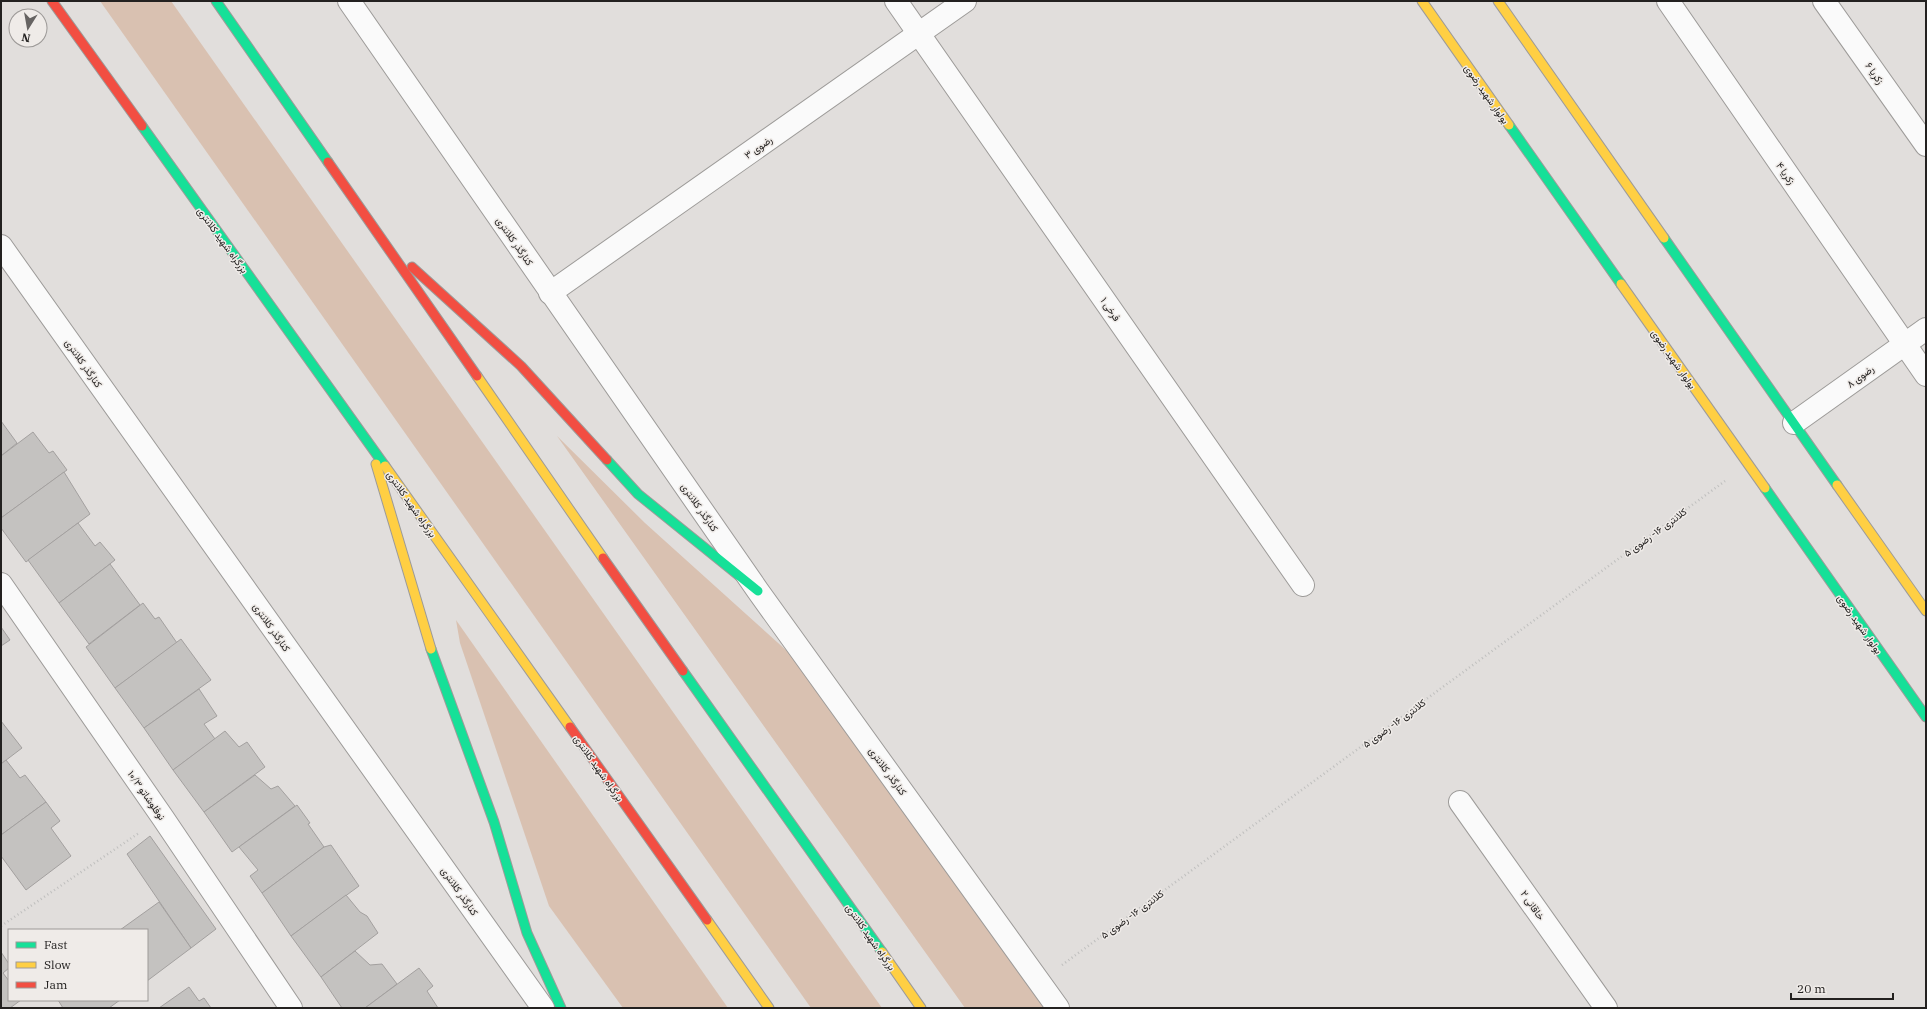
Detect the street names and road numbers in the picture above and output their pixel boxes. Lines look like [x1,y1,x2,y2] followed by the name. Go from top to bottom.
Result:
[1862,60,1887,87] street label: زکریا ۶
[1461,62,1512,126] street label: بولوار شهید رضوی
[742,133,775,162] street label: رضوی ۳
[1773,159,1798,187] street label: زکریا ۴
[194,205,251,276] street label: بزرگراه شهید کلانتری
[493,215,536,269] street label: کنارگذر کلانتری
[1098,295,1124,324] street label: فرخی ۱
[1648,327,1699,391] street label: بولوار شهید رضوی
[62,337,105,391] street label: کنارگذر کلانتری
[1844,362,1877,391] street label: رضوی ۸
[384,469,439,540] street label: بزرگراه شهید کلانتری
[678,481,721,535] street label: کنارگذر کلانتری
[1621,505,1690,560] street label: کلانتری ۱۶- رضوی ۵
[1834,592,1885,656] street label: بولوار شهید رضوی
[250,601,293,655] street label: کنارگذر کلانتری
[1360,696,1429,751] street label: کلانتری ۱۶- رضوی ۵
[571,733,626,804] street label: بزرگراه شهید کلانتری
[866,745,910,798] street label: کنارگذر کلانتری
[125,768,168,823] street label: نوفلوشاتو ۱۰/۳
[438,865,481,919] street label: کنارگذر کلانتری
[1098,887,1167,942] street label: کلانتری ۱۶- رضوی ۵
[1518,888,1548,923] street label: خاقانی ۲
[843,902,898,973] street label: بزرگراه شهید کلانتری

